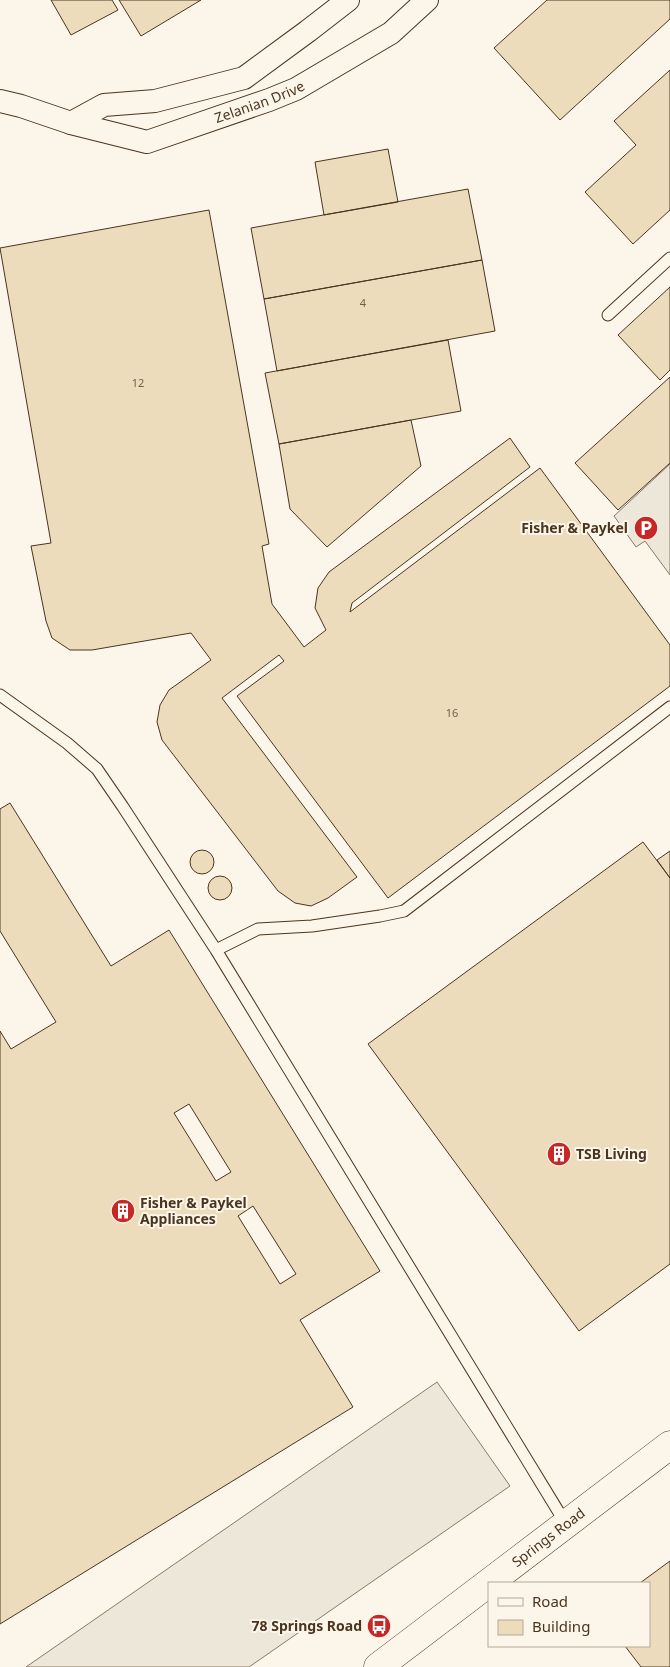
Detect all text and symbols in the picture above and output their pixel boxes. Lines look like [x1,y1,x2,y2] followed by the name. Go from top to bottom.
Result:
[212,76,308,127] street label: Zelanian Drive
[360,295,367,310] house number: 4
[132,375,144,390] house number: 12
[633,515,659,541] parking icon: Fisher & Paykel
[521,518,628,537] place label: Fisher & Paykel
[446,705,458,720] house number: 16
[546,1141,572,1167] building icon: TSB Living
[576,1144,647,1163] place label: TSB Living
[140,1193,247,1228] place label: Fisher & Paykel Appliances
[110,1198,136,1224] building icon: Fisher & Paykel Appliances
[508,1503,588,1571] street label: Springs Road
[488,1582,650,1647] legend
[532,1591,568,1611] text: Road
[366,1613,392,1639] bus stop icon: 78 Springs Road
[252,1616,362,1635] place label: 78 Springs Road
[532,1616,590,1636] text: Building

